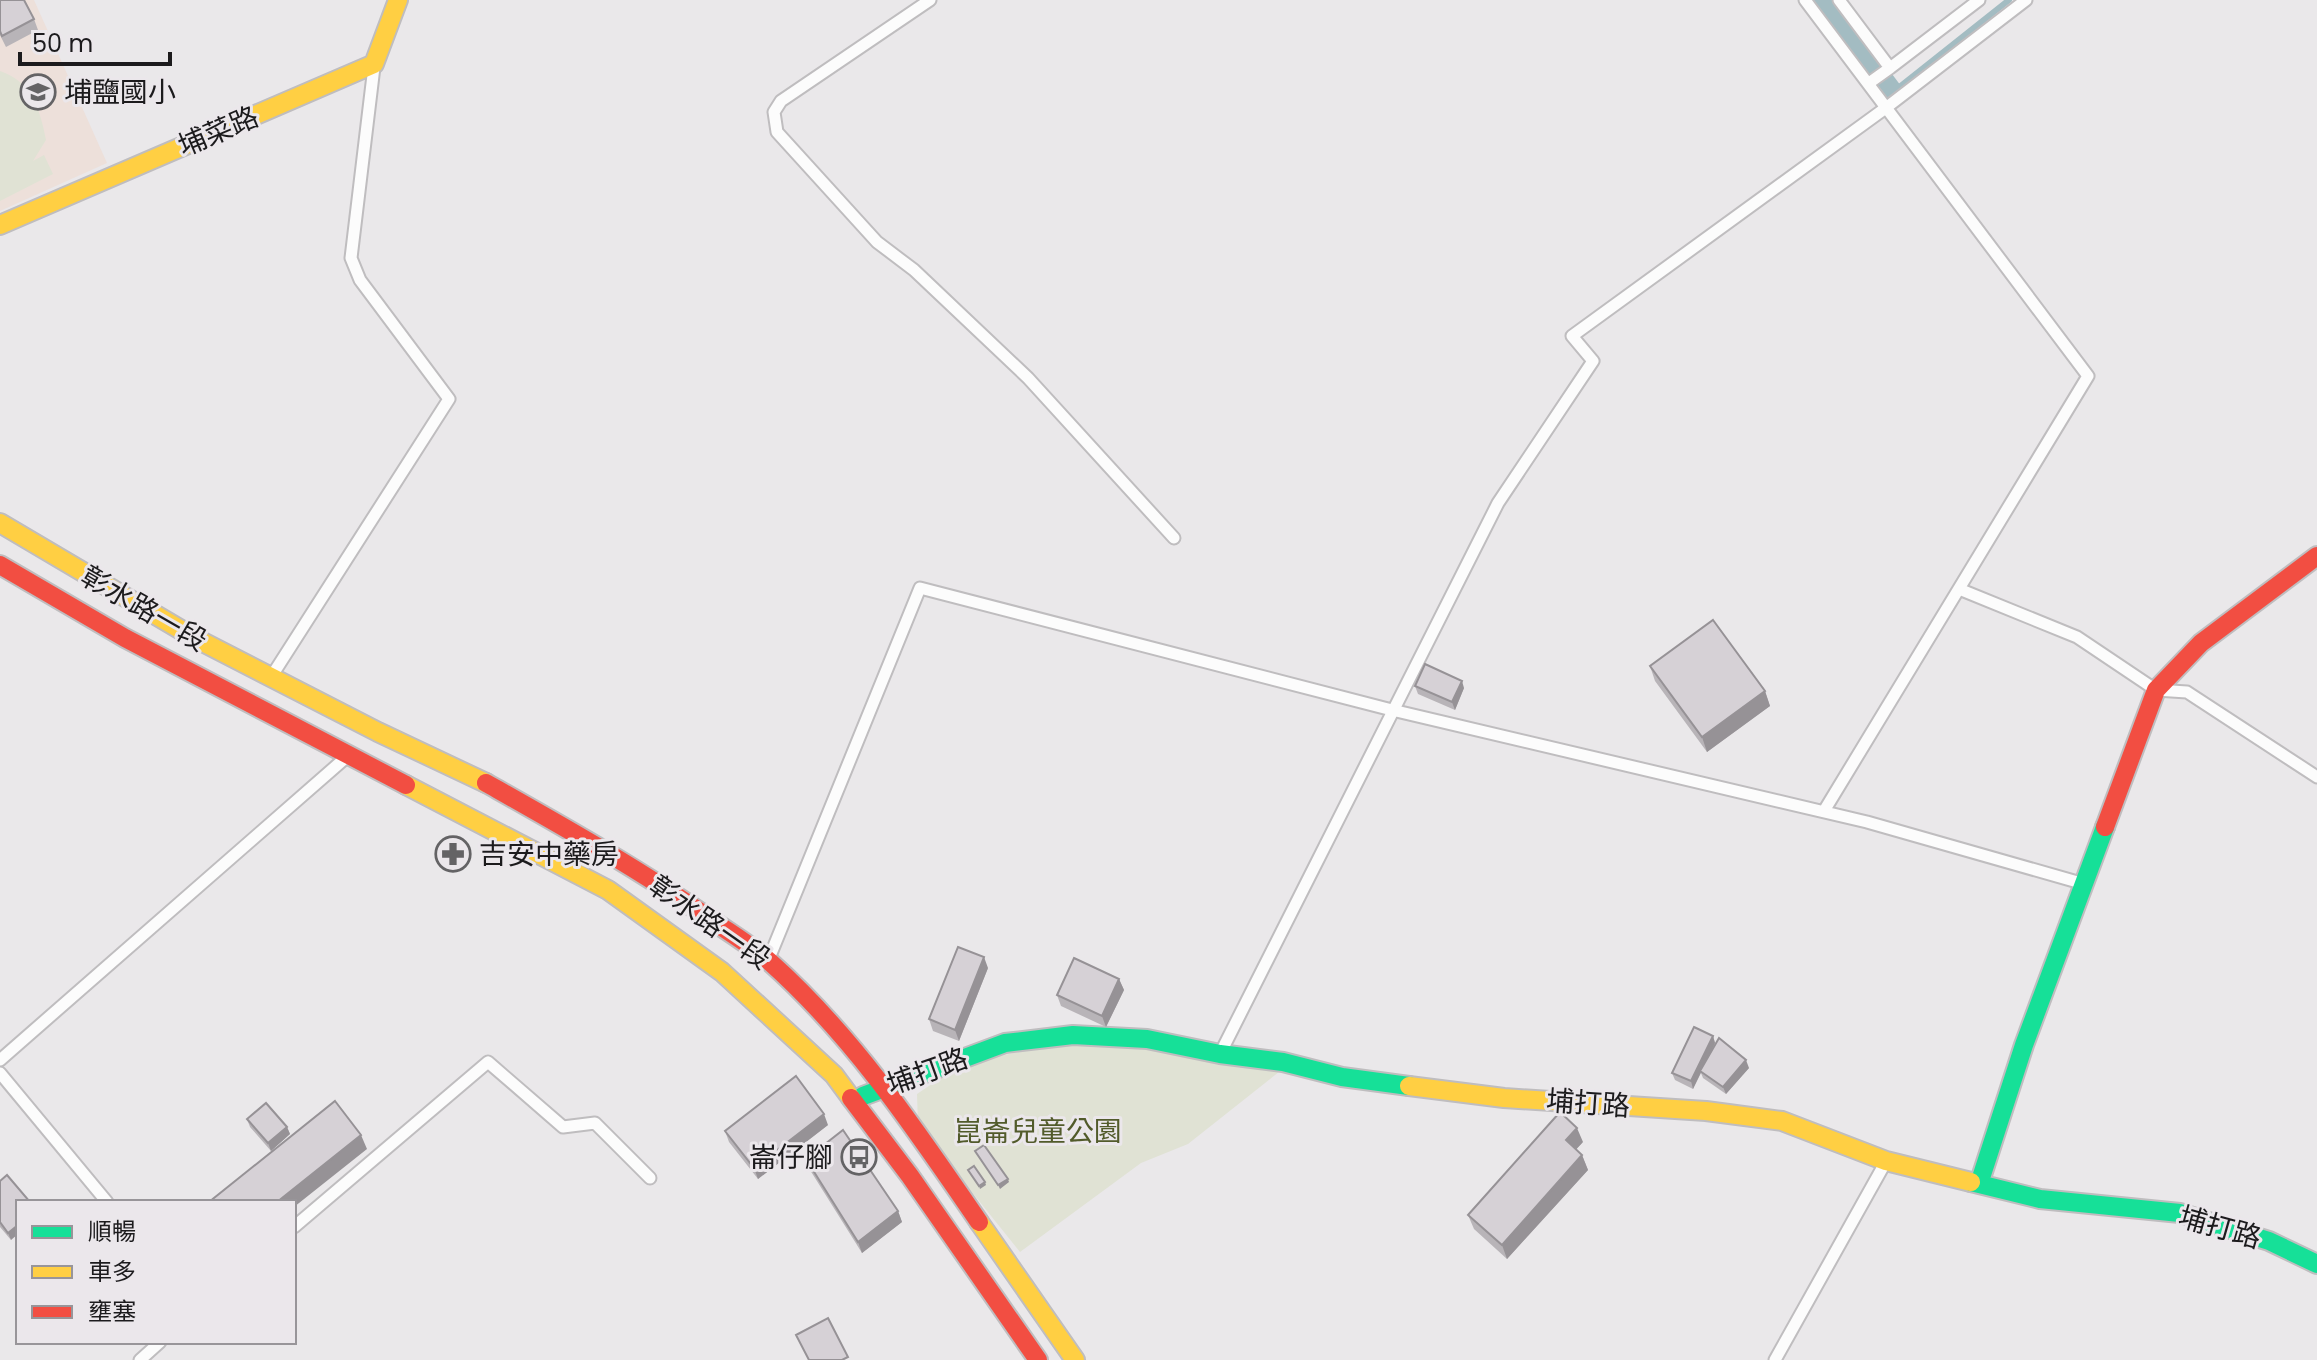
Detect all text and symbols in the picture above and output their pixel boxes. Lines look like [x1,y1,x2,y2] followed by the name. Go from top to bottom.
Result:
[20,16,170,66] scale bar
[32,27,93,60] text: 50 m
[19,73,57,111] school or university icon: 埔鹽國小
[64,73,176,112] place label: 埔鹽國小
[172,97,264,166] street label: 埔菜路
[73,557,214,660] street label: 彰水路一段
[434,835,472,873] pharmacy icon: 吉安中藥房
[479,835,619,874] place label: 吉安中藥房
[641,866,778,979] street label: 彰水路一段
[881,1039,973,1104] street label: 埔打路
[1545,1081,1631,1126] street label: 埔打路
[954,1112,1122,1151] park label: 崑崙兒童公園
[749,1138,833,1177] place label: 崙仔腳
[840,1138,878,1176] bus stop icon: 崙仔腳
[2174,1197,2266,1258] street label: 埔打路
[16,1200,296,1344] legend
[88,1215,136,1248] text: 順暢
[88,1255,136,1288] text: 車多
[88,1295,136,1328] text: 壅塞

